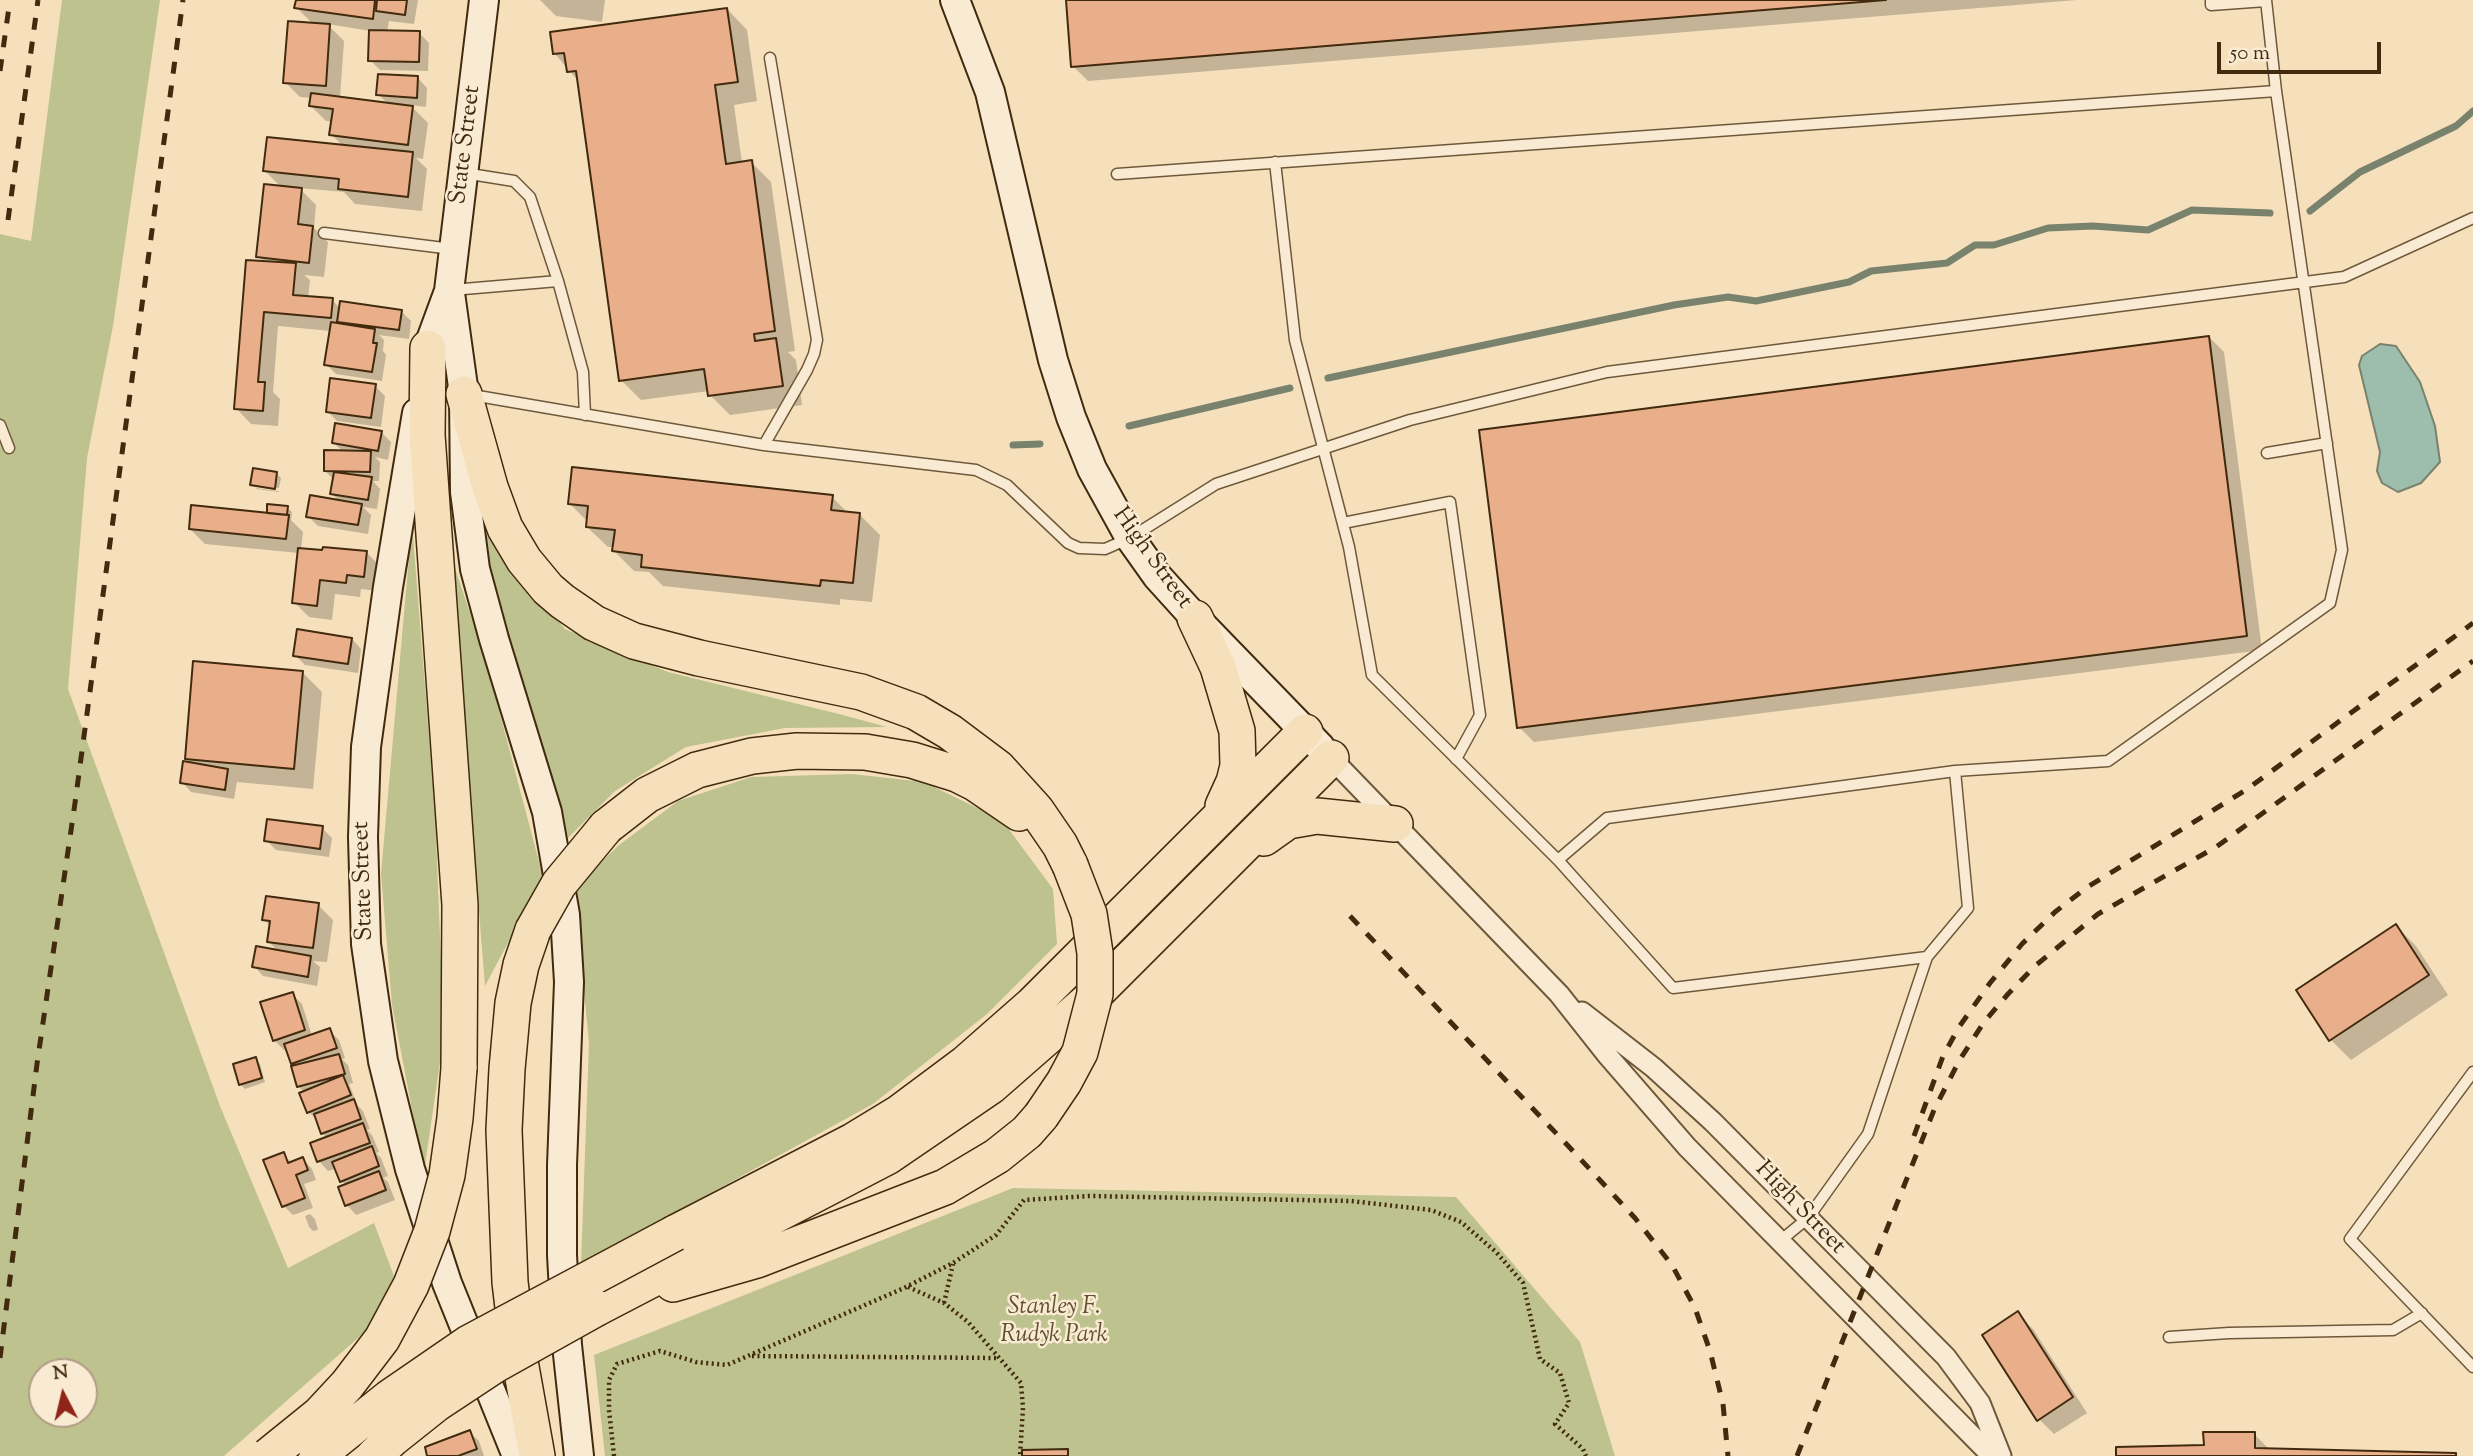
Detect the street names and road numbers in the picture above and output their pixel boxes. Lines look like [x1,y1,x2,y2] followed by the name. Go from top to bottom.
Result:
[445,84,489,206] street label: State Street
[1105,503,1197,615] street label: High Street
[349,821,381,941] street label: State Street
[1747,1156,1851,1262] street label: High Street

